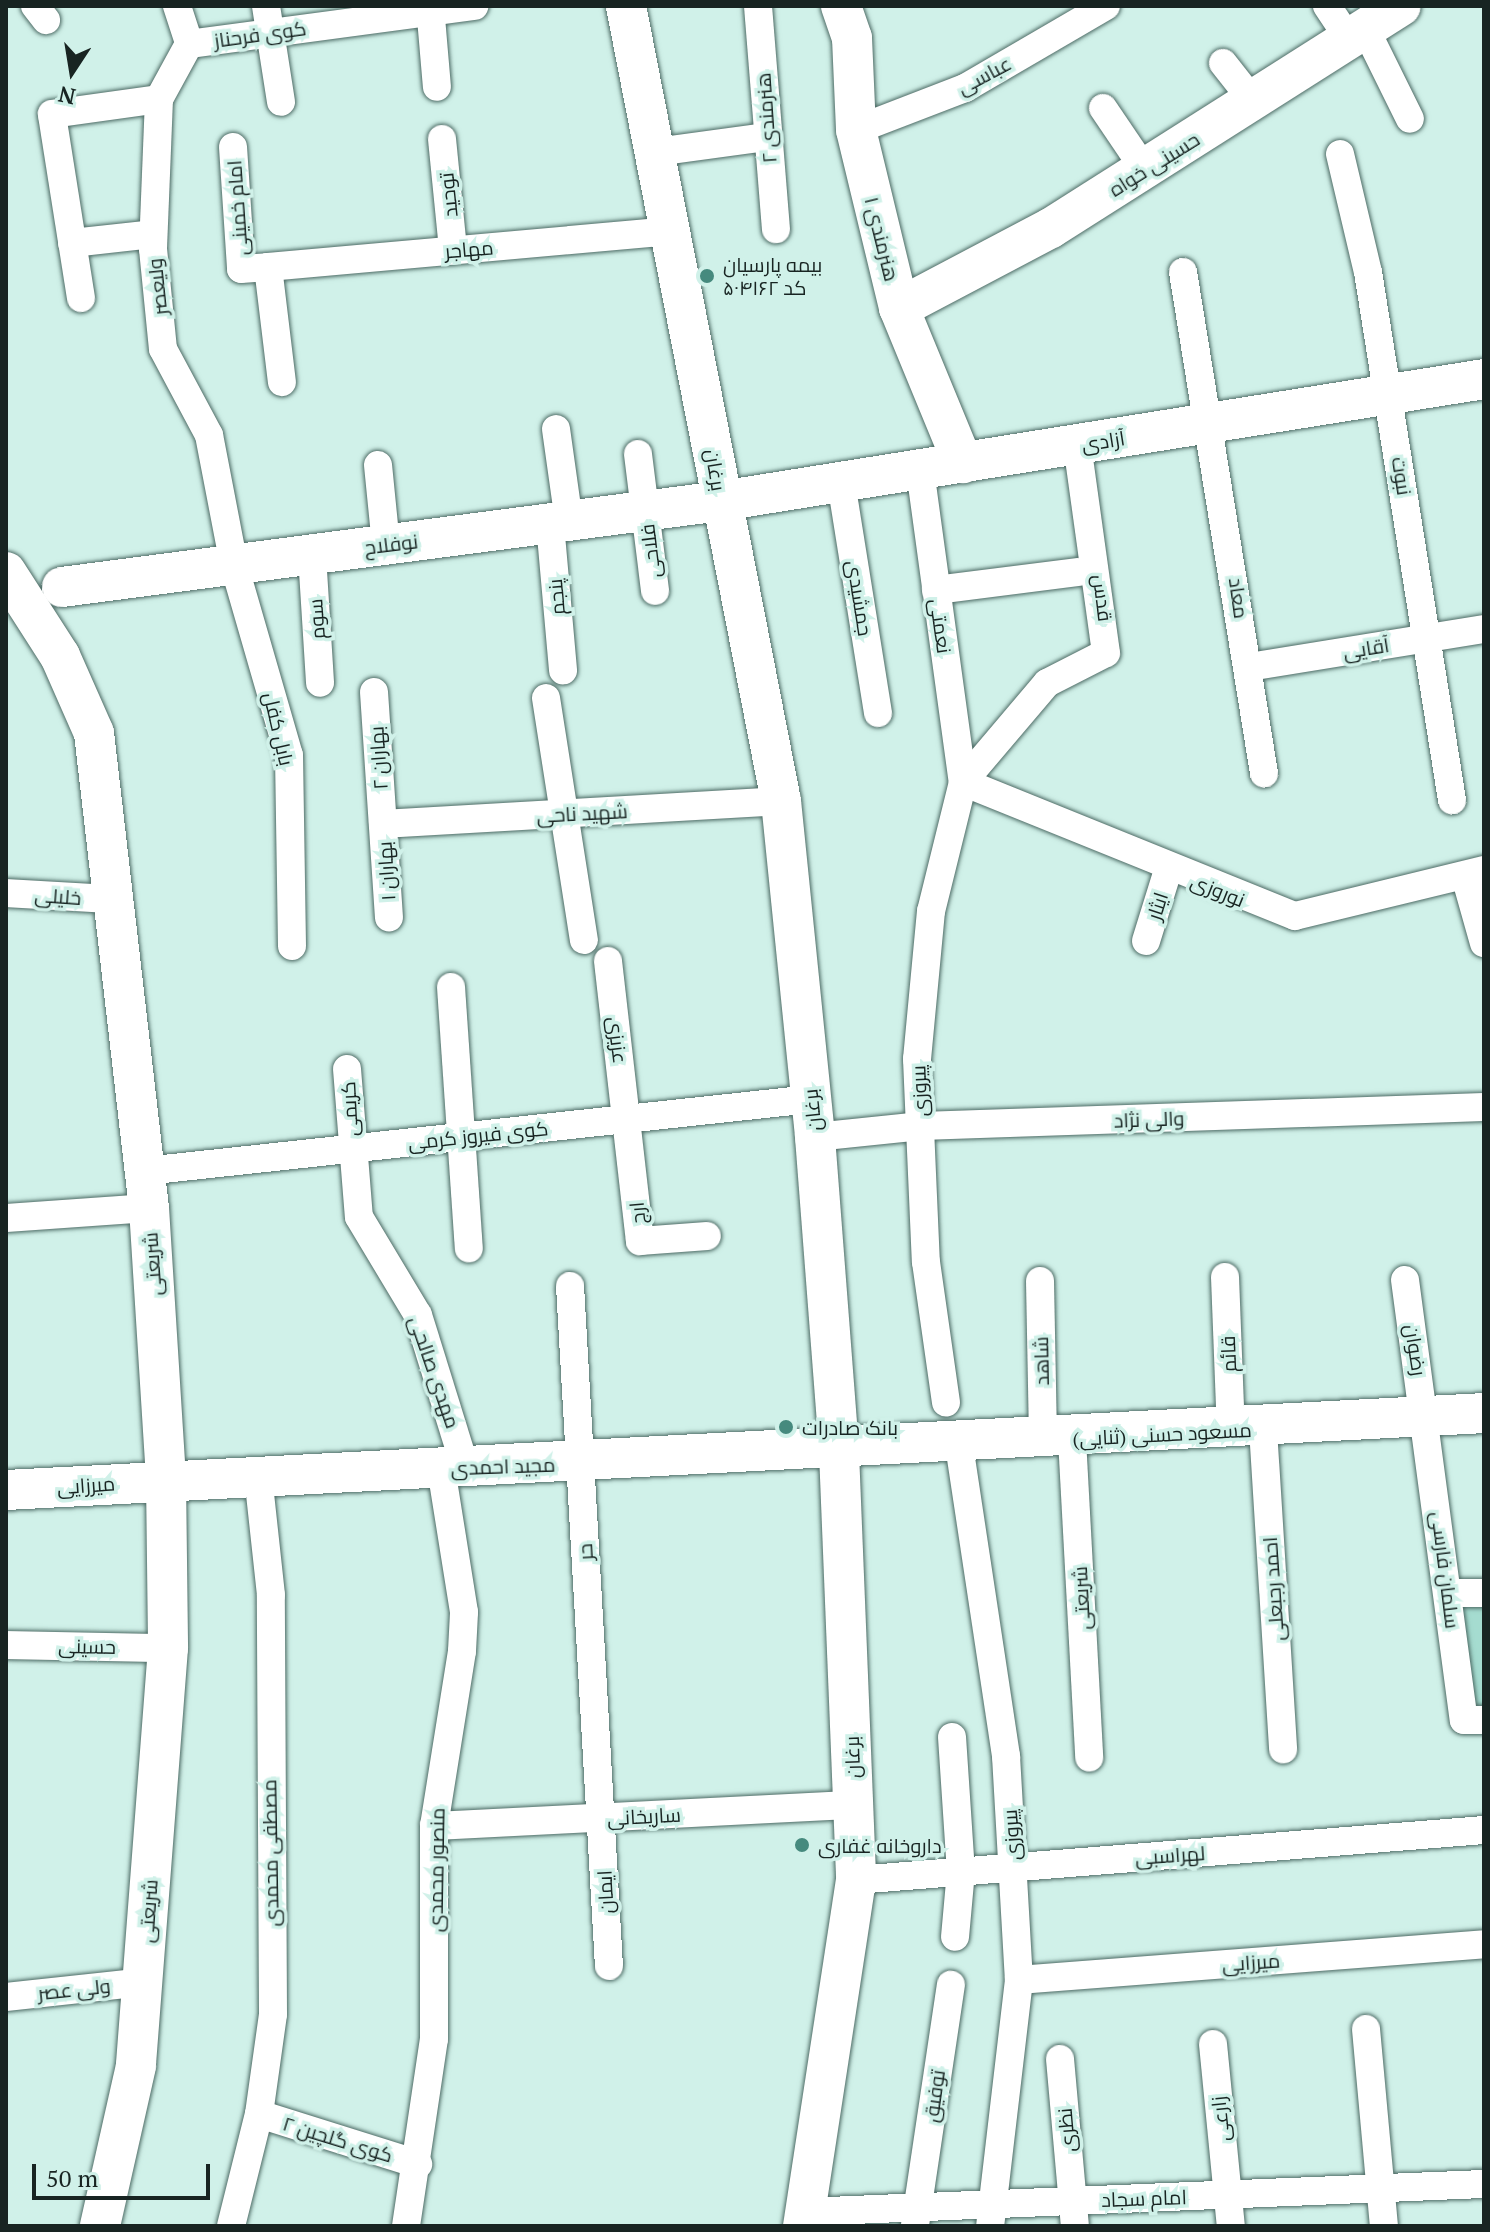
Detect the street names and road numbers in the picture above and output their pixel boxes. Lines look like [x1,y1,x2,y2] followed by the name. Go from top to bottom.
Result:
[212,16,308,52] street label: کوی فرحناز
[953,51,1015,99] street label: عباسی
[751,72,781,164] street label: هنرمندی ۲
[1104,127,1204,201] street label: حسینی خواه
[222,160,252,256] street label: امام خمینی
[434,172,462,218] street label: توحید
[860,194,904,284] street label: هنرمندی ۱
[444,235,494,263] street label: مهاجر
[142,257,172,317] street label: ولیعصر
[1080,426,1126,456] street label: آزادی
[701,447,731,493] street label: برغان
[1387,455,1417,497] street label: نبوت
[635,523,665,579] street label: فلاحی
[363,529,419,559] street label: نوفلاح
[842,558,878,638] street label: جمشیدی
[1088,573,1118,623] street label: قدس
[1224,576,1254,620] street label: معاد
[542,578,570,616] street label: پنجم
[925,597,957,655] street label: نعمتی
[303,598,329,640] street label: سوم
[1341,633,1391,663] street label: آقایی
[259,690,299,768] street label: بابل کفل
[364,725,392,791] street label: بهاران ۲
[536,799,628,827] street label: شهید ناحی
[372,841,400,901] street label: بهاران ۱
[1187,868,1249,912] street label: نوروزی
[34,882,82,910] street label: خلیلی
[1141,889,1173,923] street label: ایثار
[603,1015,633,1065] street label: عزیزی
[906,1065,932,1117] street label: پیروزی
[336,1081,362,1137] street label: کریمی
[798,1088,826,1132] street label: برغان
[1113,1106,1185,1132] street label: والی نژاد
[407,1116,549,1154] street label: کوی فیروز کرمی
[624,1201,650,1225] street label: ارج
[138,1231,166,1297] street label: شریعتی
[405,1313,465,1431] street label: مهدی صالحی
[1400,1322,1432,1378] street label: رضوان
[1215,1335,1241,1373] street label: قائم
[1029,1336,1053,1386] street label: شاهد
[1072,1417,1252,1451] street label: مسعود حسنی (ثنایی)
[450,1452,556,1480] street label: مجید احمدی
[56,1471,116,1499] street label: میرزایی
[1427,1510,1465,1630] street label: سلمان فارسی
[1257,1536,1289,1642] street label: احمد رجبعلی
[573,1543,597,1561] street label: حر
[1067,1566,1095,1630] street label: شریعتی
[58,1633,116,1659] street label: حسینی
[839,1735,865,1779] street label: برغان
[257,1779,283,1927] street label: مصطفی محمدی
[606,1802,682,1830] street label: ساریخانی
[423,1808,449,1932] street label: منصور محمدی
[997,1809,1025,1861] street label: پیروزی
[1134,1841,1206,1869] street label: لهراسبی
[592,1870,618,1914] street label: ایمان
[134,1878,162,1944] street label: شریعتی
[1221,1948,1281,1976] street label: میرزایی
[36,1973,112,2005] street label: ولی عصر
[918,2068,950,2124] street label: توفیق
[1206,2095,1234,2143] street label: زارعی
[1052,2107,1080,2153] street label: نظری
[280,2111,396,2167] street label: کوی گلچین ۲
[1101,2185,1187,2211] street label: امام سجاد

